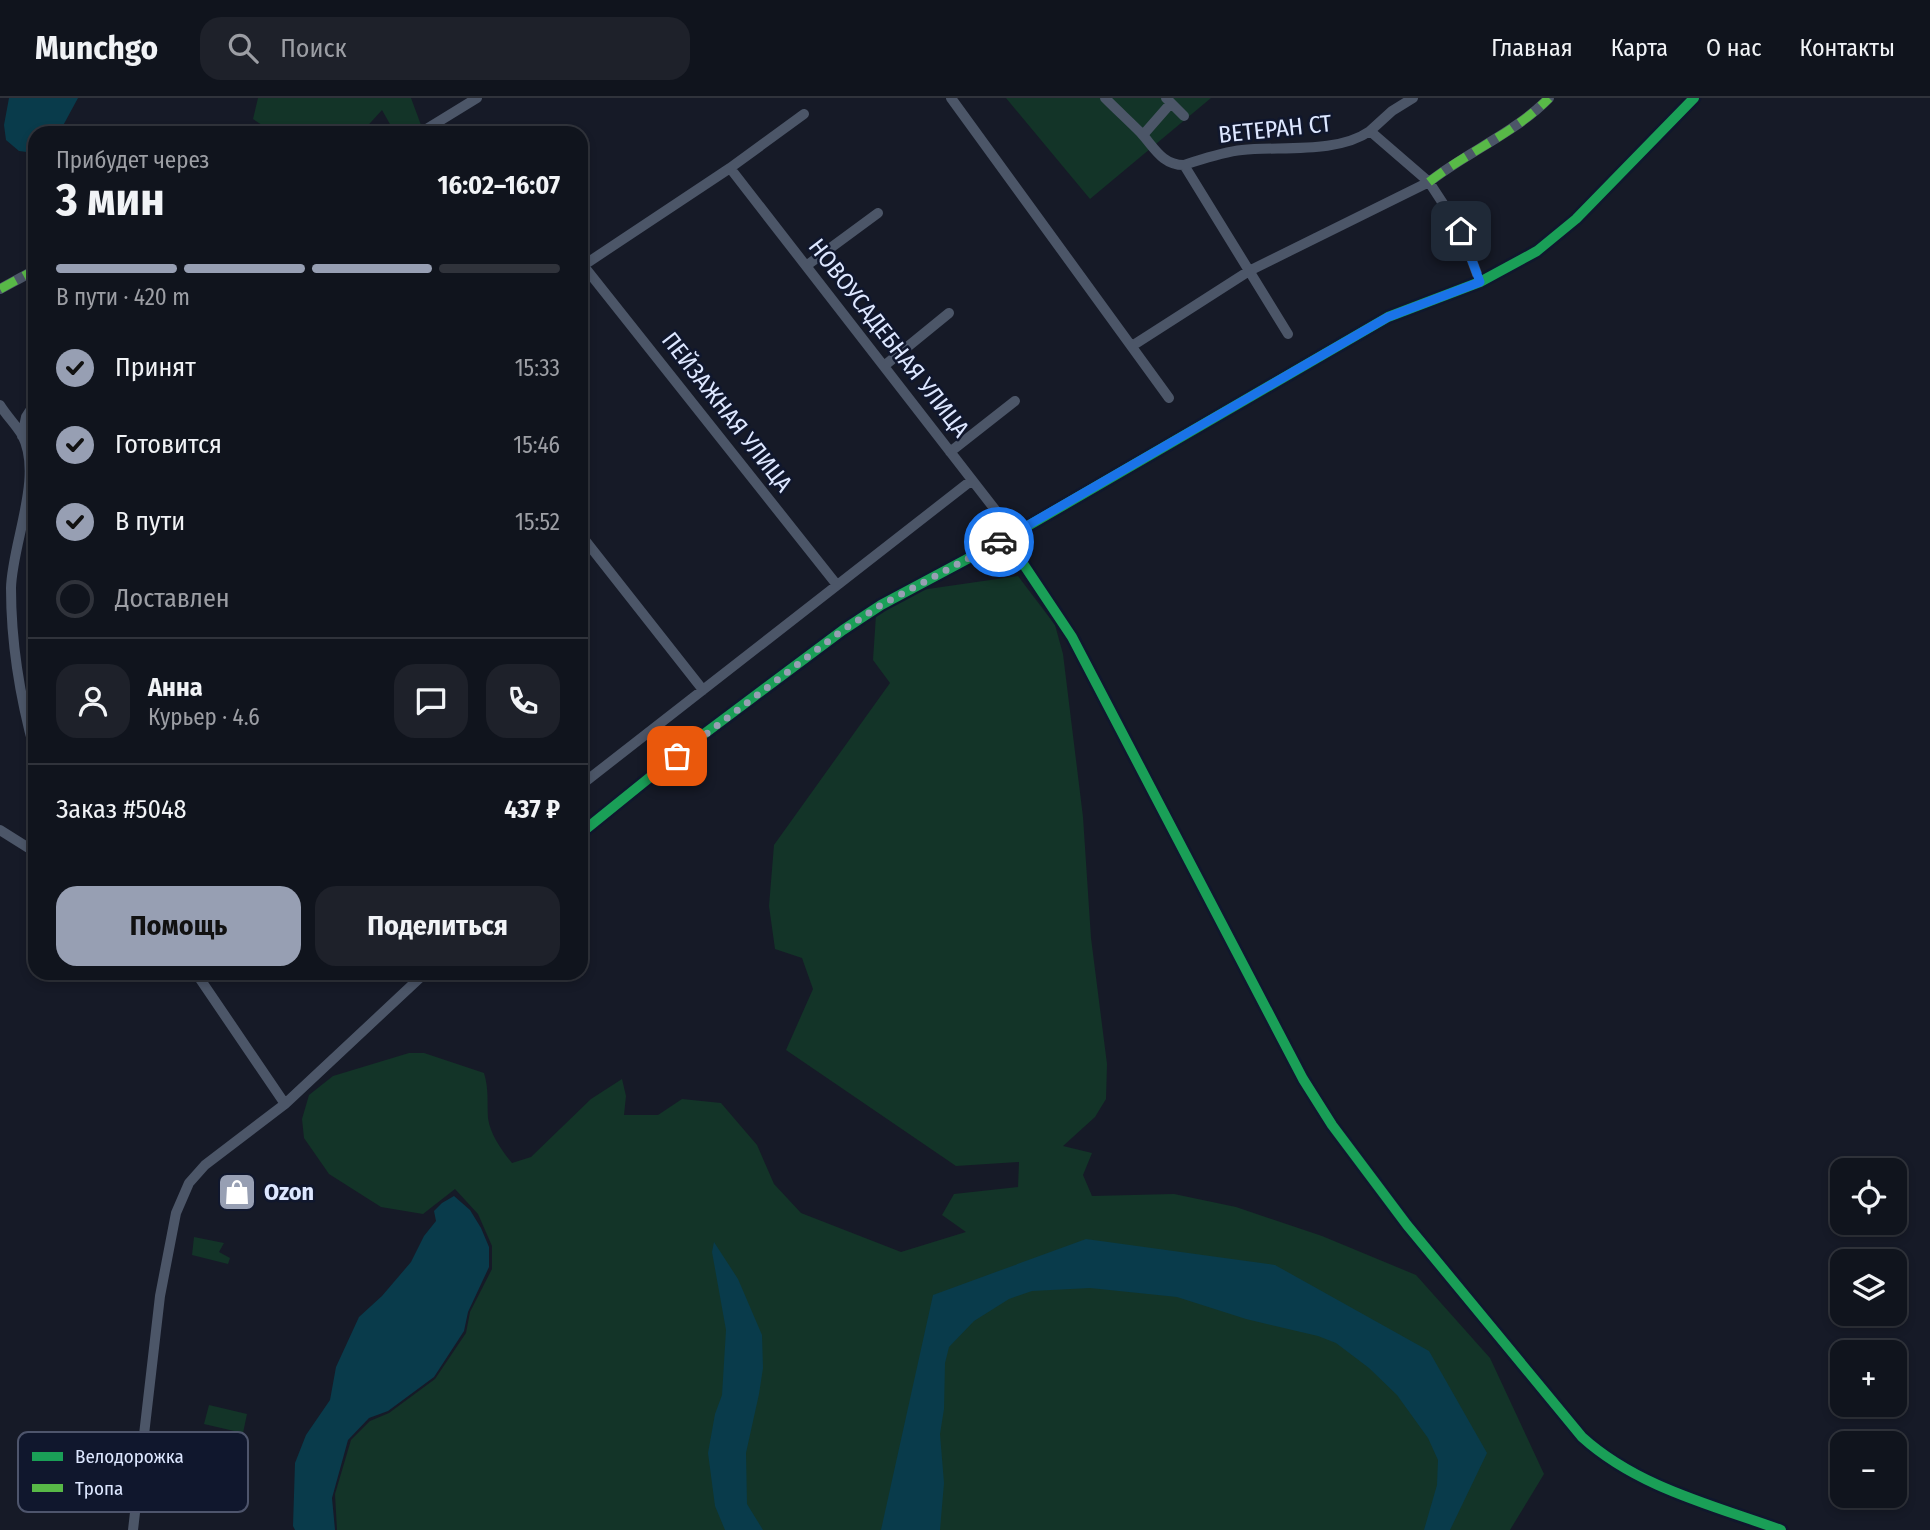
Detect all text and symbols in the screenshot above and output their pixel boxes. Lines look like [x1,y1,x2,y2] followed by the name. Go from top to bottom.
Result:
[200,17,690,80] search box
[35,28,158,68] text: Munchgo
[224,29,262,67] icon: search
[280,33,347,64] text: Поиск
[1491,34,1573,62] text: Главная
[1611,34,1668,62] text: Карта
[1706,34,1761,62] text: О нас
[1799,34,1895,62] text: Контакты
[1217,109,1333,149] street label: ВЕТЕРАН СТ
[56,146,209,174] text: Прибудет через
[438,170,560,201] text: 16:02–16:07
[56,172,165,227] text: 3 мин
[1431,201,1491,261] pin
[1442,212,1480,250] icon: home
[803,233,975,443] street label: НОВОУСАДЕБНАЯ УЛИЦА
[56,283,190,311] text: В пути · 420 m
[656,327,798,498] street label: ПЕЙЗАЖНАЯ УЛИЦА
[56,349,94,387] icon: check
[115,352,196,383] text: Принят
[515,354,560,382] text: 15:33
[56,426,94,464] icon: check
[115,429,222,460] text: Готовится
[513,431,560,459] text: 15:46
[56,503,94,541] icon: check
[115,506,185,537] text: В пути
[964,507,1034,577] courier
[515,508,560,536] text: 15:52
[980,523,1018,561] icon: car
[115,583,230,614] text: Доставлен
[56,664,130,738] button: person
[394,664,468,738] button: chat
[486,664,560,738] button: phone
[148,672,203,703] text: Анна
[148,703,260,731] text: Курьер · 4.6
[647,726,707,786] pin
[658,737,696,775] icon: bag
[56,794,187,825] text: Заказ #5048
[504,794,560,825] text: 437 ₽
[56,886,301,966] button: Помощь
[315,886,560,966] button: Поделиться
[1830,1158,1907,1508] map controls
[1830,1158,1907,1235] button: locate
[216,1171,258,1213] shop icon: Ozon
[264,1178,314,1206] place label: Ozon
[1830,1249,1907,1326] button: layers
[1830,1340,1907,1417] button: +
[1830,1431,1907,1508] button: −
[18,1432,248,1512] legend
[75,1445,184,1468] text: Велодорожка
[75,1477,123,1500] text: Тропа

